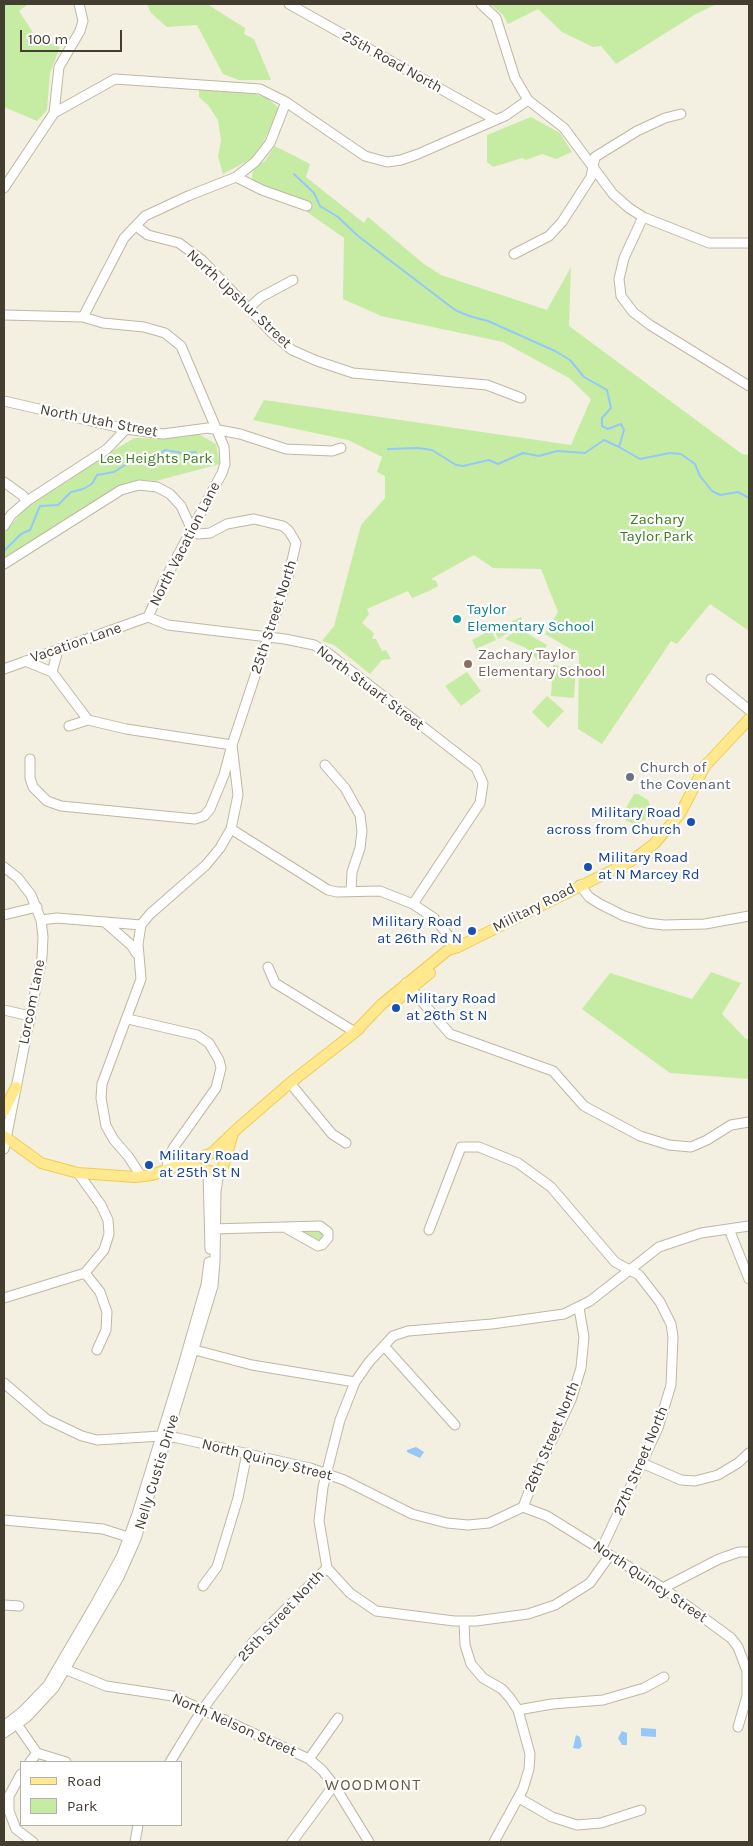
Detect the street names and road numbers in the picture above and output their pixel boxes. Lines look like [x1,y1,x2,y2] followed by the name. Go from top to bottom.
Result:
[339,27,445,97] street label: 25th Road North
[183,246,295,352] street label: North Upshur Street
[39,401,159,441] street label: North Utah Street
[146,479,224,609] street label: North Vacation Lane
[247,558,301,676] street label: 25th Street North
[28,619,124,667] street label: Vacation Lane
[313,642,427,734] street label: North Stuart Street
[490,879,578,937] street label: Military Road
[15,958,49,1046] street label: Lorcom Lane
[520,1379,584,1495] street label: 26th Street North
[610,1403,672,1519] street label: 27th Street North
[131,1412,183,1532] street label: Nelly Custis Drive
[200,1435,334,1485] street label: North Quincy Street
[589,1537,711,1627] street label: North Quincy Street
[234,1566,328,1666] street label: 25th Street North
[169,1689,299,1761] street label: North Nelson Street

